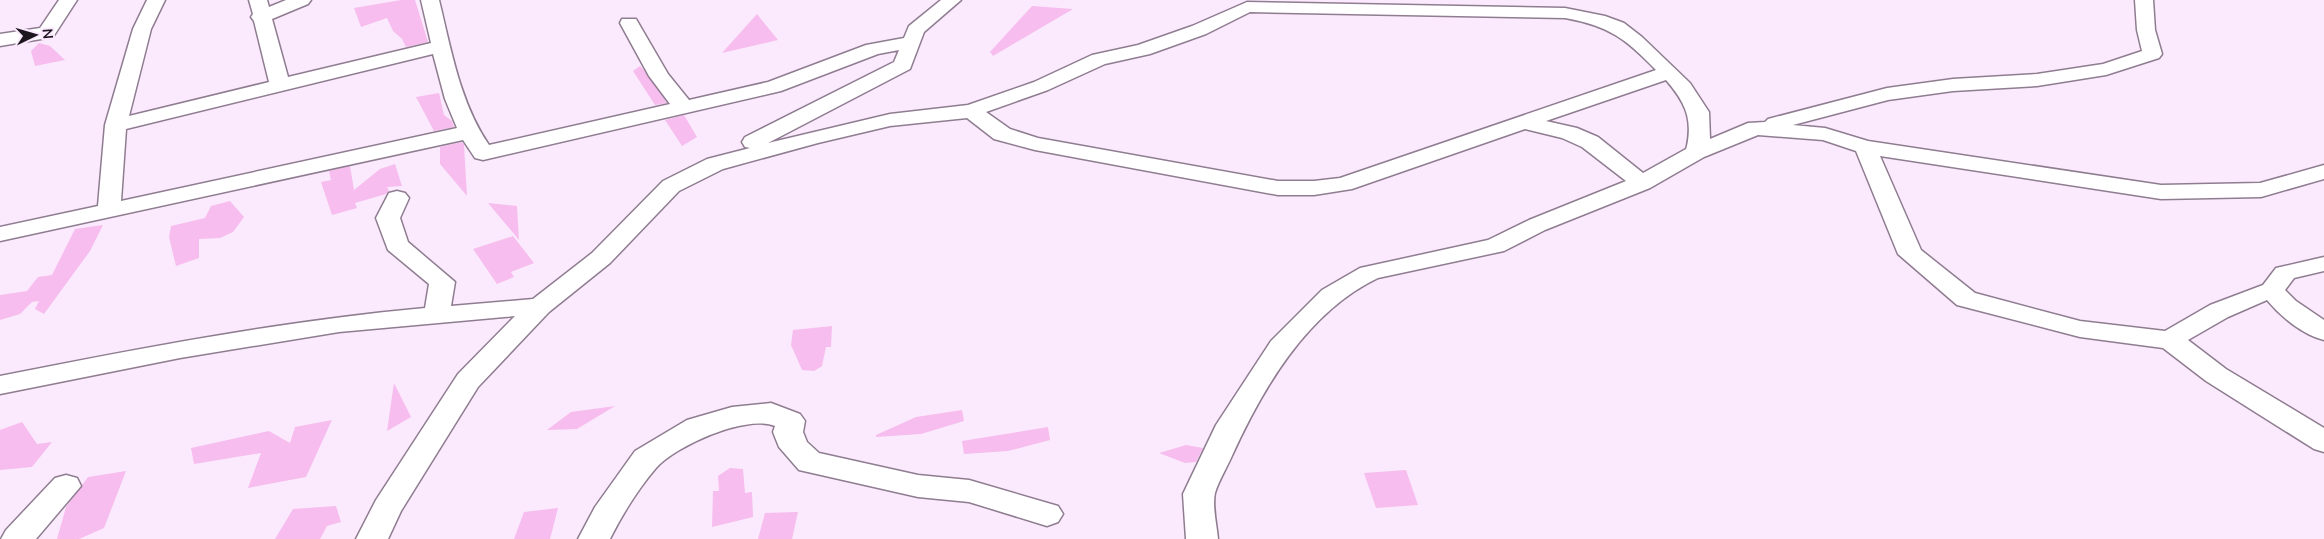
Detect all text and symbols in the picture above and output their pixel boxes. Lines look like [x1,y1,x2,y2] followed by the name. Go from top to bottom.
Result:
[10,10,60,60] north arrow
[38,28,57,40] text: N

